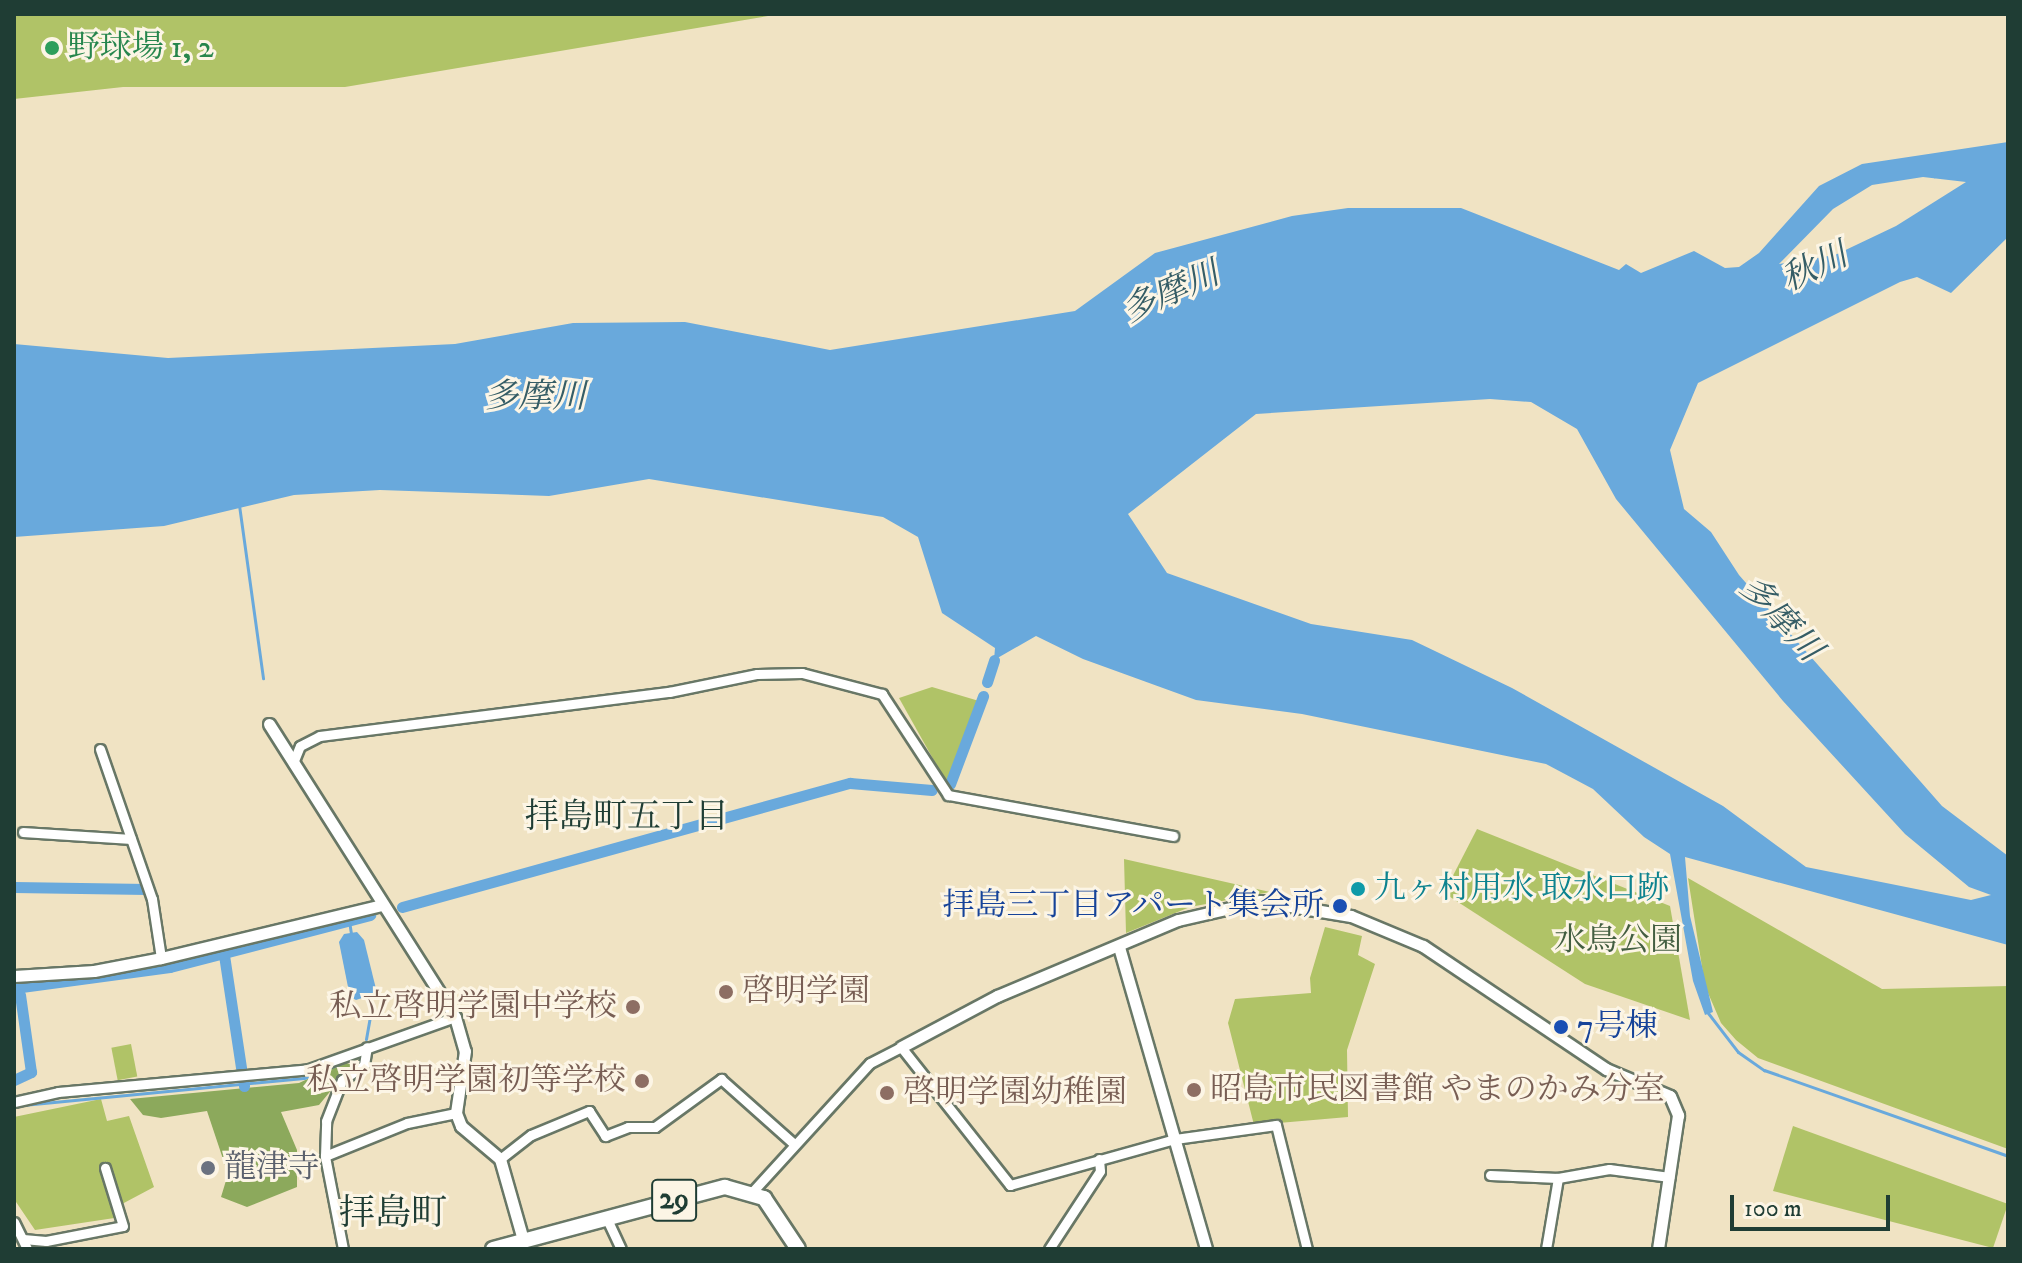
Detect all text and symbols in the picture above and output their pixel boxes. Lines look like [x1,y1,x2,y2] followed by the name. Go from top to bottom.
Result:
[68,29,214,67] place label: 野球場 1, 2
[43,39,61,57] marker: 野球場 1, 2
[1776,235,1854,301] water label: 秋川
[1116,254,1226,332] water label: 多摩川
[484,378,586,418] water label: 多摩川
[1730,568,1830,670] water label: 多摩川
[525,798,729,838] district label: 拝島町五丁目
[1374,870,1669,908] place label: 九ヶ村用水 取水口跡
[1349,880,1367,898] marker: 九ヶ村用水 取水口跡
[940,887,1324,925] place label: 拝島三丁目アパート集会所
[1331,897,1349,915] marker: 拝島三丁目アパート集会所
[1554,922,1682,960] park label: 水鳥公園
[742,973,870,1011] place label: 啓明学園
[717,983,735,1001] marker: 啓明学園
[329,988,617,1026] place label: 私立啓明学園中学校
[624,998,642,1016] marker: 私立啓明学園中学校
[1577,1008,1658,1046] place label: 7号棟
[1552,1018,1570,1036] marker: 7号棟
[306,1062,626,1100] place label: 私立啓明学園初等学校
[1210,1071,1665,1109] place label: 昭島市民図書館 やまのかみ分室
[633,1072,651,1090] marker: 私立啓明学園初等学校
[903,1074,1127,1112] place label: 啓明学園幼稚園
[1185,1081,1203,1099] marker: 昭島市民図書館 やまのかみ分室
[878,1084,896,1102] marker: 啓明学園幼稚園
[224,1149,320,1187] place label: 龍津寺
[199,1159,217,1177] marker: 龍津寺
[650,1174,698,1226] road number: 29
[1734,1179,1894,1229] scale bar
[339,1192,447,1236] district label: 拝島町
[1744,1194,1802,1224] text: 100 m

